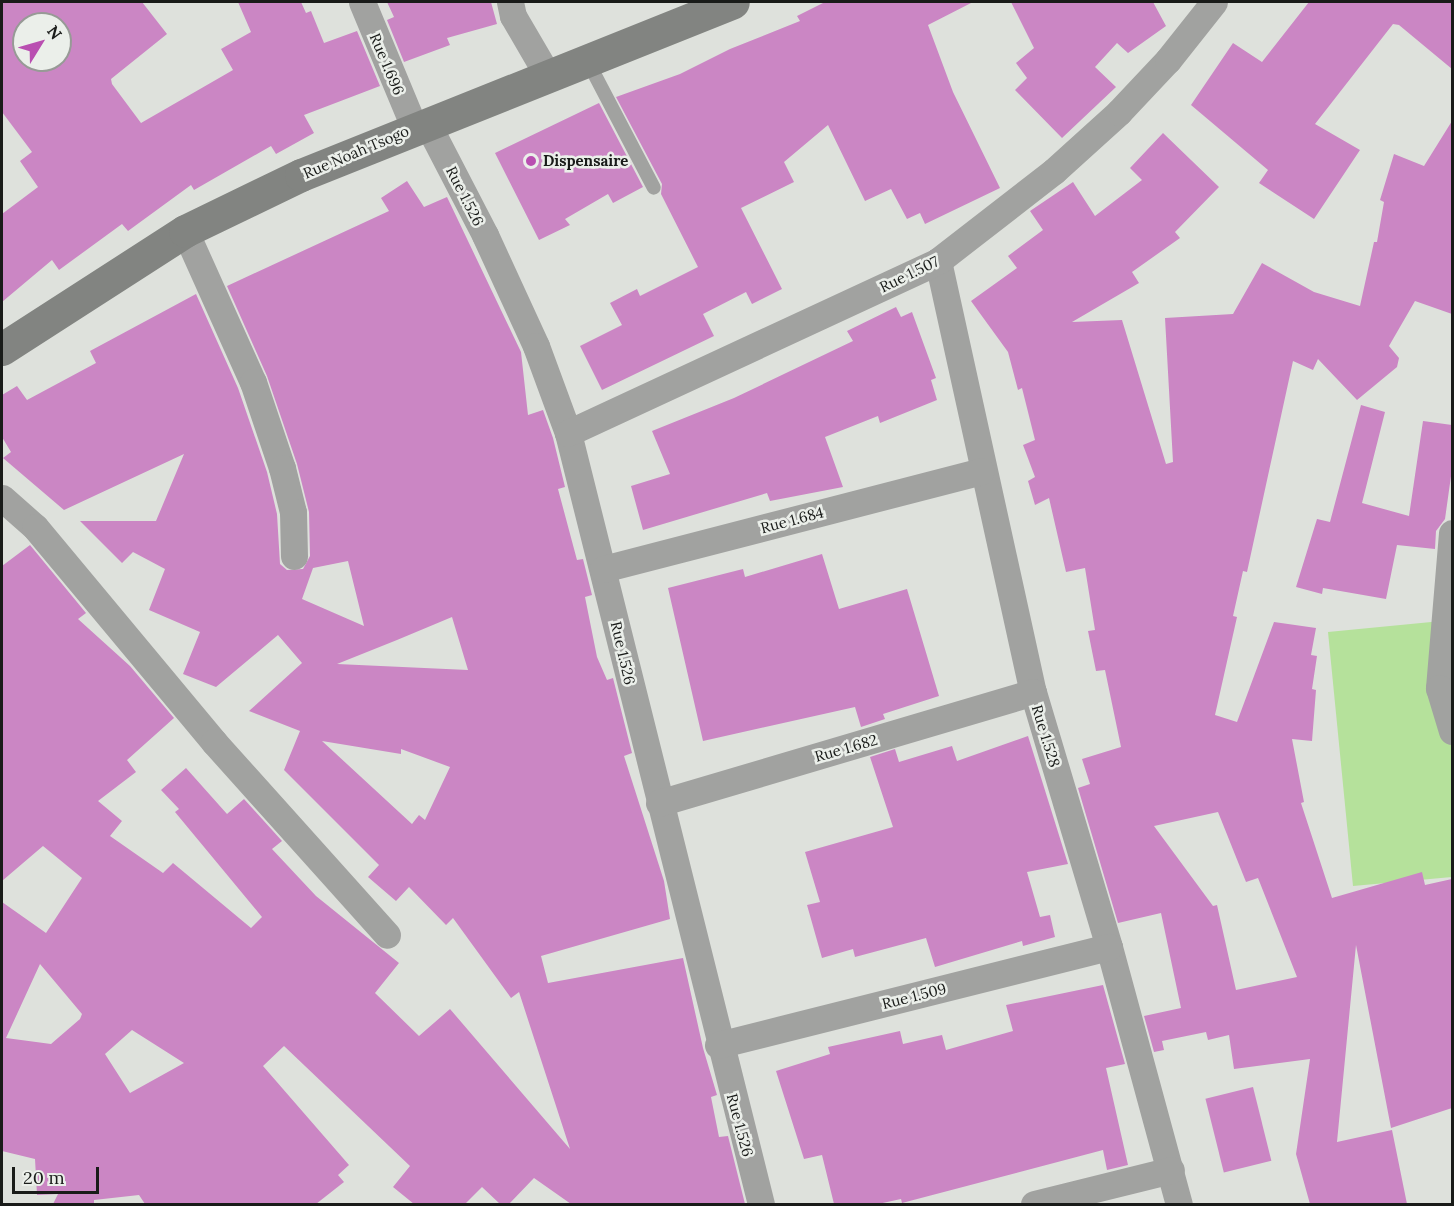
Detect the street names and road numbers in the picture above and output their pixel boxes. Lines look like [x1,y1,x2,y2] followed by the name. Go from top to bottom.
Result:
[366,30,408,98] street label: Rue 1.696
[300,122,412,182] street label: Rue Noah Tsogo
[442,163,488,229] street label: Rue 1.526
[876,252,942,296] street label: Rue 1.507
[758,503,826,537] street label: Rue 1.684
[607,620,639,686] street label: Rue 1.526
[1028,703,1064,769] street label: Rue 1.528
[812,730,880,766] street label: Rue 1.682
[880,979,948,1013] street label: Rue 1.509
[723,1092,757,1158] street label: Rue 1.526

